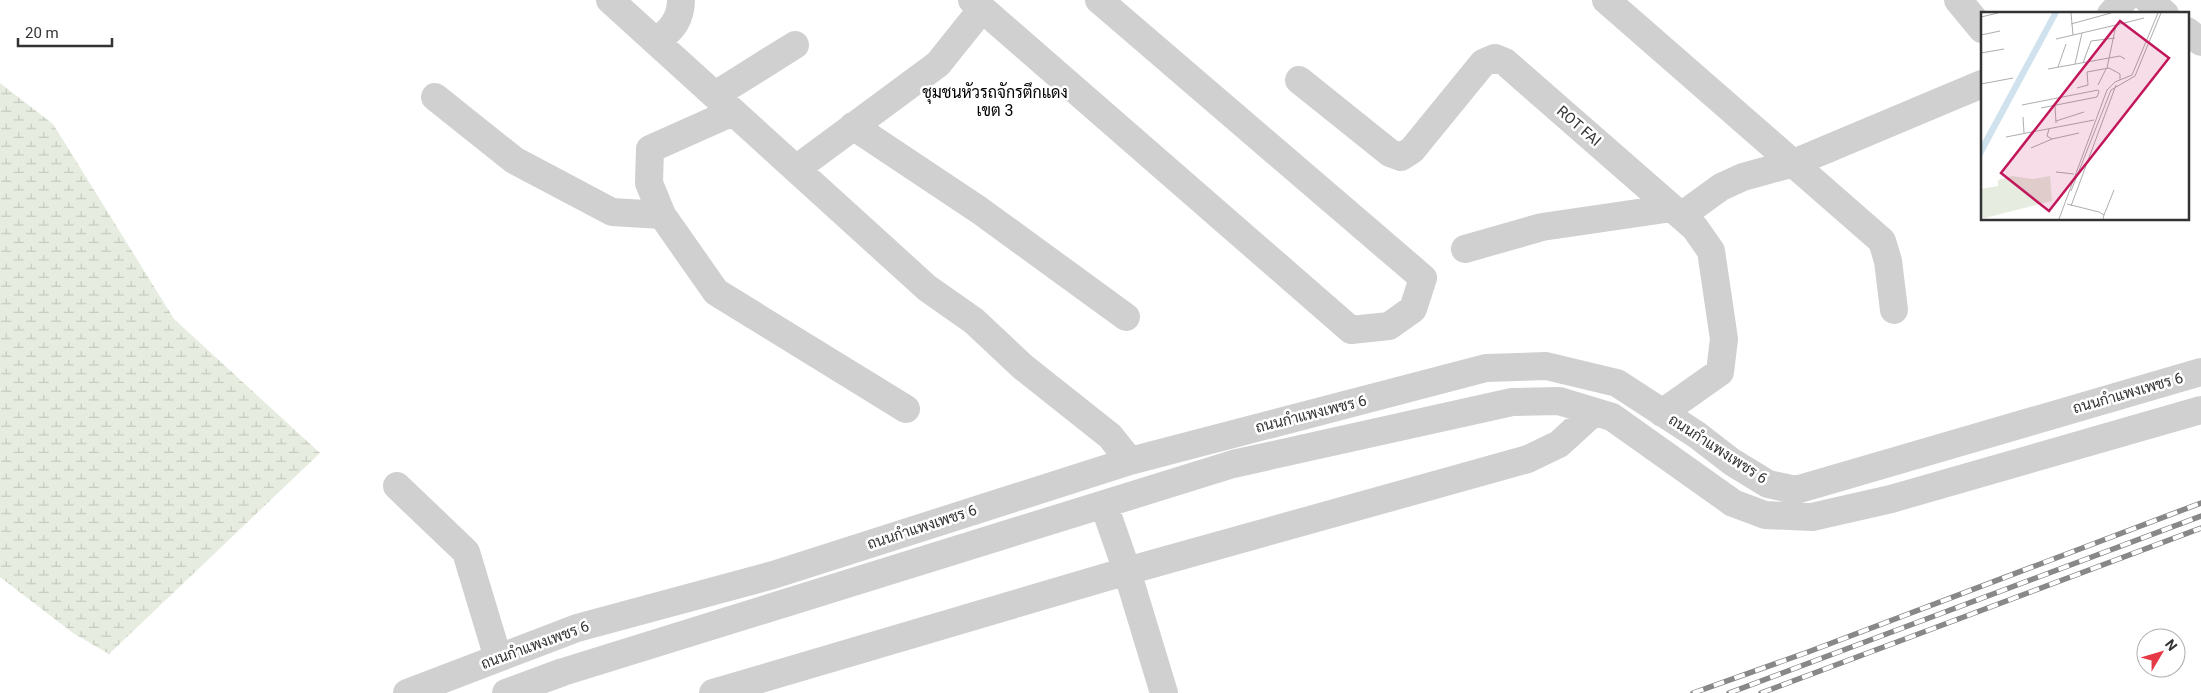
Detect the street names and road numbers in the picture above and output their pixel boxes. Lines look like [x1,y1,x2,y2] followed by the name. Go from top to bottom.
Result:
[1553,102,1605,150] street label: ROT FAI
[2071,369,2185,417] street label: ถนนกำแพงเพชร 6
[1254,391,1368,437] street label: ถนนกำแพงเพชร 6
[1665,410,1771,488] street label: ถนนกำแพงเพชร 6
[865,501,979,553] street label: ถนนกำแพงเพชร 6
[478,617,592,673] street label: ถนนกำแพงเพชร 6

